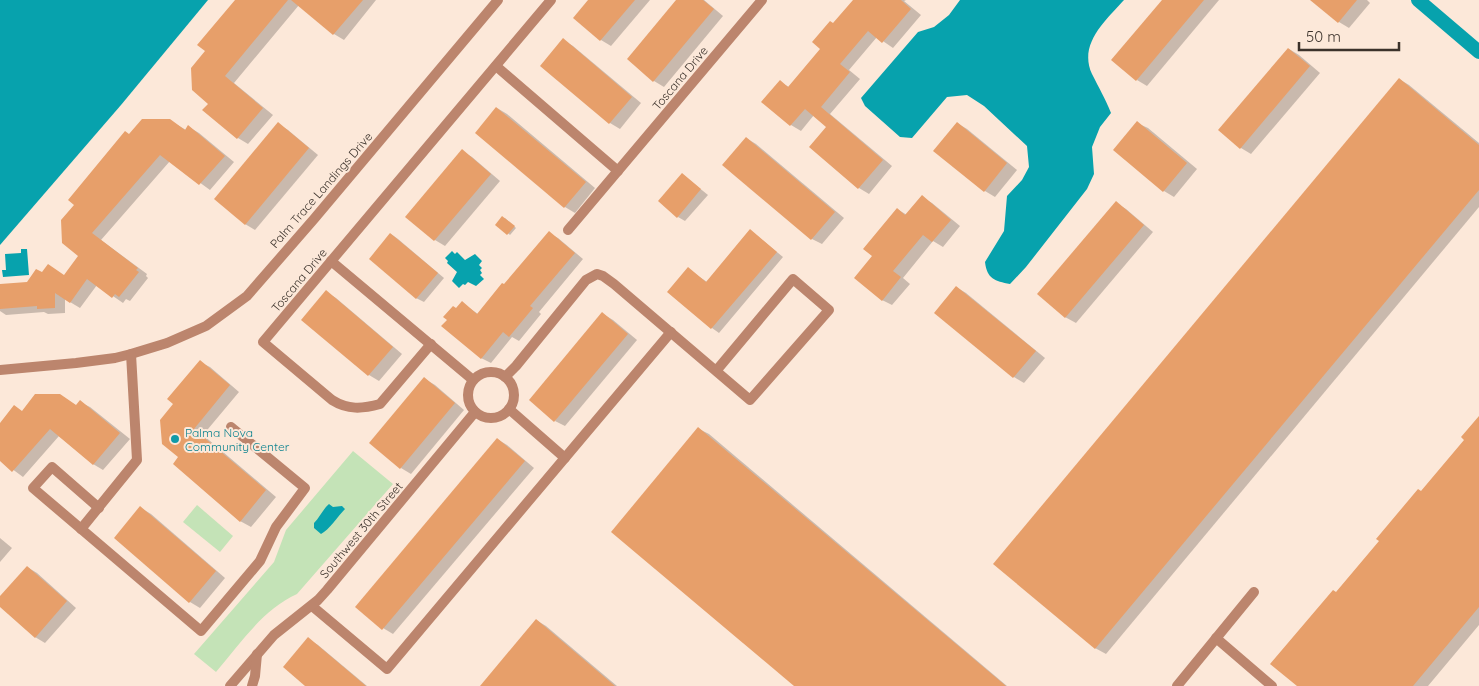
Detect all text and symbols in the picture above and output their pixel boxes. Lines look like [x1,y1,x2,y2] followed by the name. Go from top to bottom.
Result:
[1299,20,1399,52] scale bar
[1306,27,1341,46] text: 50 m
[649,43,711,113] street label: Toscana Drive
[267,129,375,251] street label: Palm Trace Landings Drive
[268,245,330,315] street label: Toscana Drive
[185,425,290,454] place label: Palma Nova Community Center
[169,433,181,445] marker: Palma Nova Community Center
[316,479,406,581] street label: Southwest 30th Street

